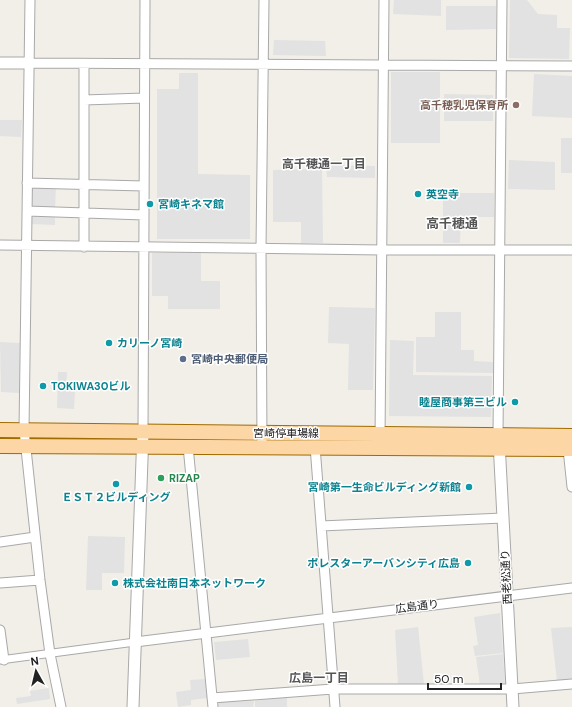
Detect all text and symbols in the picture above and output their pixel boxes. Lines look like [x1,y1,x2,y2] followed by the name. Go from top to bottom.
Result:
[420,98,508,112] place label: 高千穂乳児保育所
[511,100,521,110] marker: 高千穂乳児保育所
[282,156,366,172] district label: 高千穂通一丁目
[426,187,459,201] place label: 英空寺
[413,189,423,199] marker: 英空寺
[158,197,224,211] place label: 宮崎キネマ館
[145,199,155,209] marker: 宮崎キネマ館
[426,215,478,232] district label: 高千穂通
[117,336,182,350] place label: カリーノ宮崎
[104,338,114,348] marker: カリーノ宮崎
[191,352,268,366] place label: 宮崎中央郵便局
[178,354,188,364] marker: 宮崎中央郵便局
[51,379,131,393] place label: TOKIWA30ビル
[38,381,48,391] marker: TOKIWA30ビル
[419,395,507,409] place label: 睦屋商事第三ビル
[510,397,520,407] marker: 睦屋商事第三ビル
[253,426,319,440] street label: 宮崎停車場線
[169,471,200,485] place label: RIZAP
[156,473,166,483] marker: RIZAP
[111,479,121,489] marker: ＥＳＴ２ビルディング
[308,480,461,494] place label: 宮崎第一生命ビルディング新館
[464,482,474,492] marker: 宮崎第一生命ビルディング新館
[61,490,171,504] place label: ＥＳＴ２ビルディング
[498,549,514,605] street label: 西老松通り
[307,556,460,570] place label: ポレスターアーバンシティ広島
[463,558,473,568] marker: ポレスターアーバンシティ広島
[123,576,266,590] place label: 株式会社南日本ネットワーク
[110,578,120,588] marker: 株式会社南日本ネットワーク
[394,596,440,616] street label: 広島通り
[16,651,56,691] north arrow
[30,654,40,669] text: N
[428,665,501,691] scale bar
[289,670,349,686] district label: 広島一丁目
[434,671,463,687] text: 50 m

